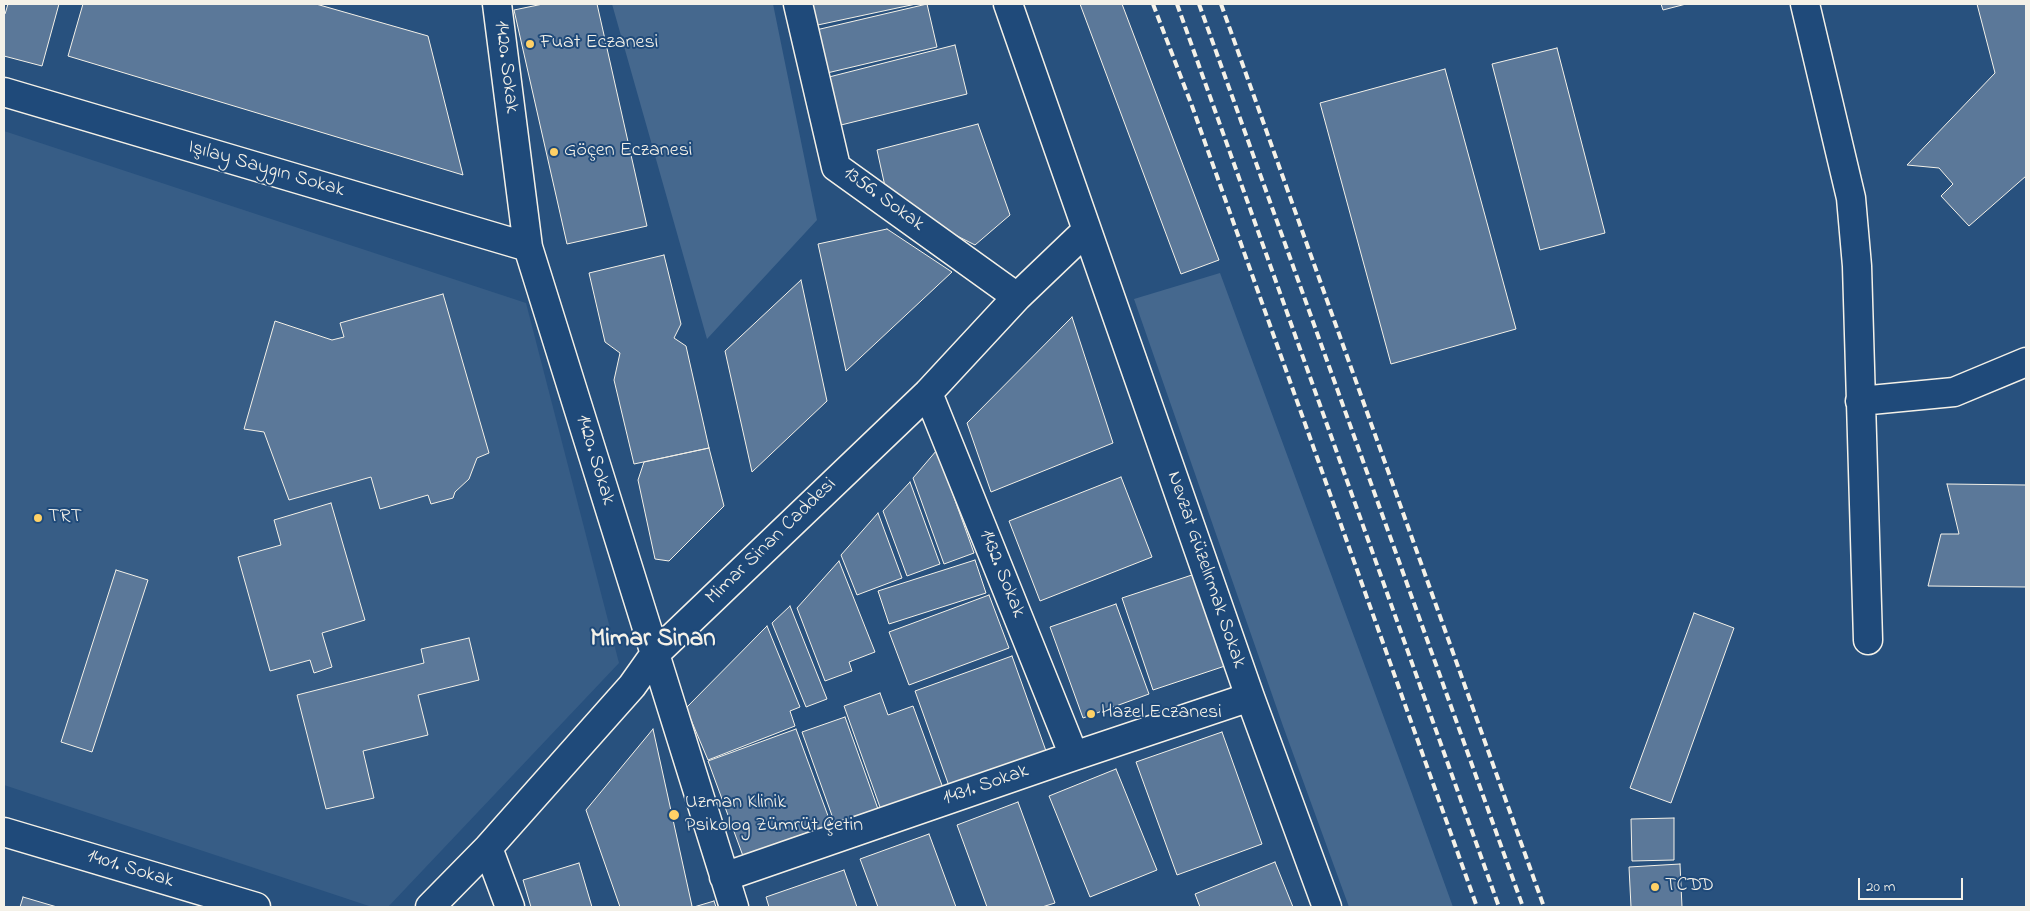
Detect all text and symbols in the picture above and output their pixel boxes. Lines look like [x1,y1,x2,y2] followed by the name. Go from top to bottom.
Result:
[487,19,523,115] street label: 1420. Sokak
[540,32,658,56] place label: Fuat Eczanesi
[524,38,536,50] marker: Fuat Eczanesi
[185,136,347,204] street label: Işılay Saygın Sokak
[564,140,692,164] place label: Göçen Eczanesi
[548,146,560,158] marker: Göçen Eczanesi
[838,162,928,238] street label: 1356. Sokak
[569,412,619,508] street label: 1420. Sokak
[1160,468,1250,672] street label: Nevzat Güzelırmak Sokak
[702,474,842,610] street label: Mimar Sinan Caddesi
[48,506,82,530] place label: TRT
[32,512,44,524] marker: TRT
[972,526,1030,622] street label: 1432. Sokak
[590,626,716,656] district label: Mimar Sinan
[1101,702,1222,726] place label: Hazel Eczanesi
[1085,708,1097,720] marker: Hazel Eczanesi
[940,760,1032,812] street label: 1431. Sokak
[685,792,863,839] place label: Uzman Klinik Psikolog Zümrüt Çetin
[667,808,681,822] marker: Uzman Klinik Psikolog Zümrüt Çetin
[84,845,176,895] street label: 1401. Sokak
[1860,868,1965,900] scale bar
[1665,875,1714,899] place label: TCDD
[1866,876,1895,898] text: 20 m
[1649,881,1661,893] marker: TCDD

